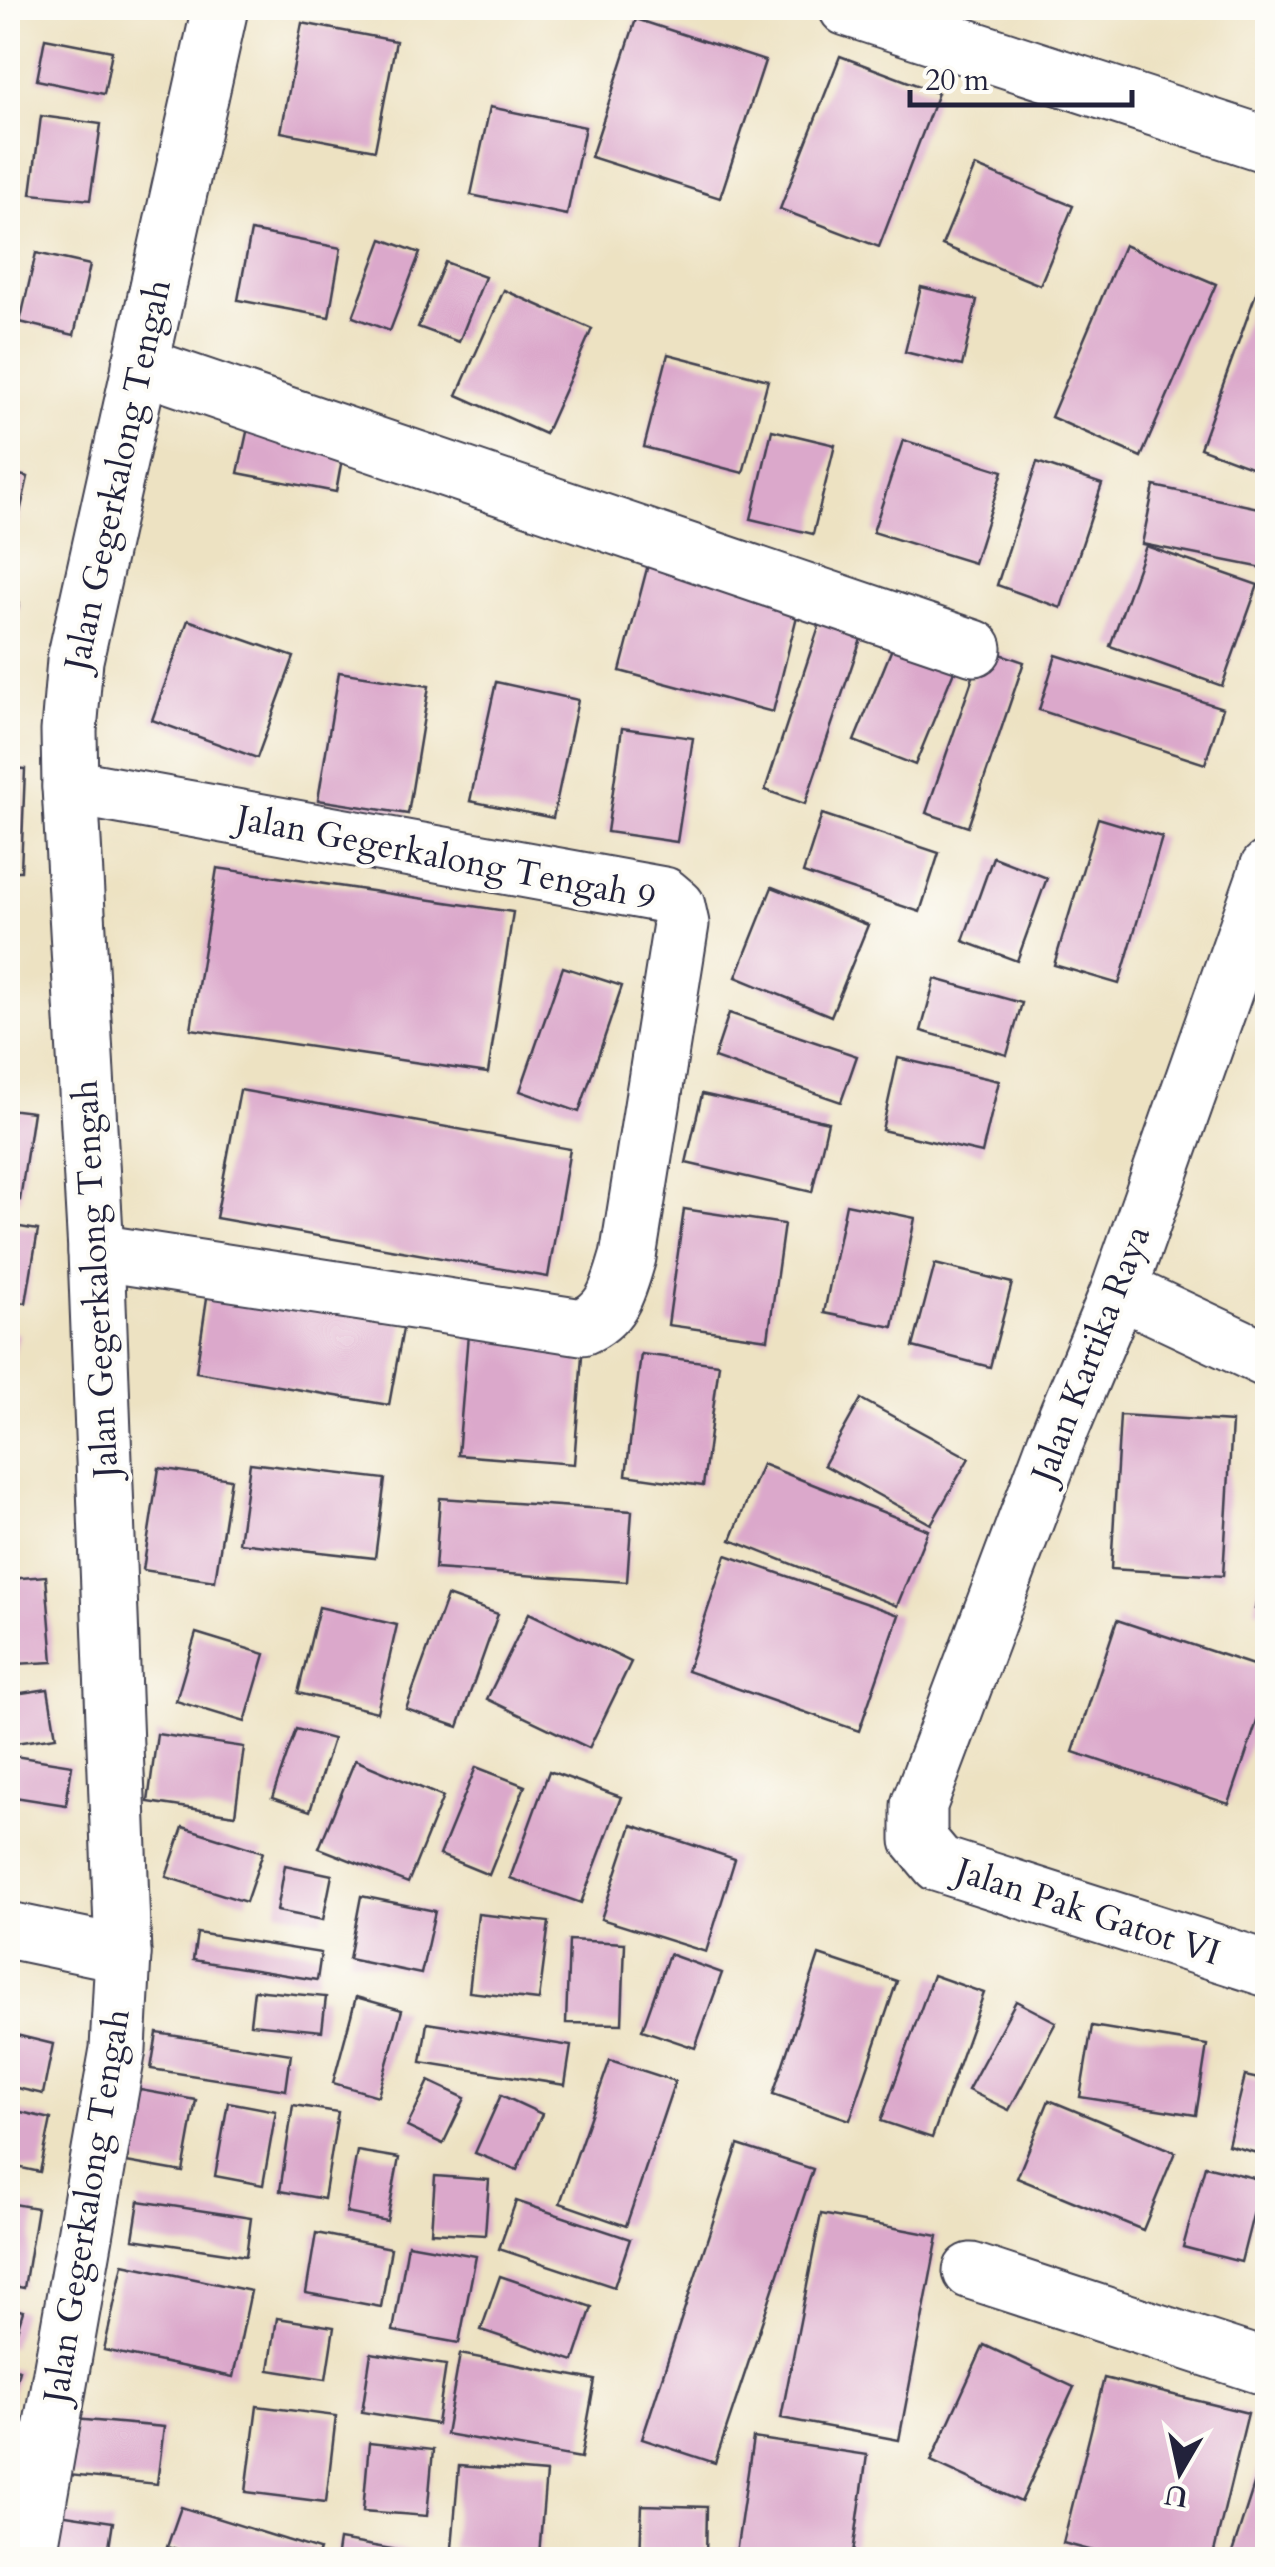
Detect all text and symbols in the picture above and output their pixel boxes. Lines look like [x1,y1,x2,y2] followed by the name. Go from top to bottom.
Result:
[910,45,1132,107] scale bar
[925,60,990,101] text: 20 m
[52,275,183,680] street label: Jalan Gegerkalong Tengah
[228,793,659,922] street label: Jalan Gegerkalong Tengah 9
[62,1079,131,1484] street label: Jalan Gegerkalong Tengah
[1018,1219,1162,1494] street label: Jalan Kartika Raya
[945,1845,1226,1977] street label: Jalan Pak Gatot VI
[31,2006,142,2411] street label: Jalan Gegerkalong Tengah
[1130,2422,1230,2522] north arrow
[1162,2475,1191,2516] text: U

